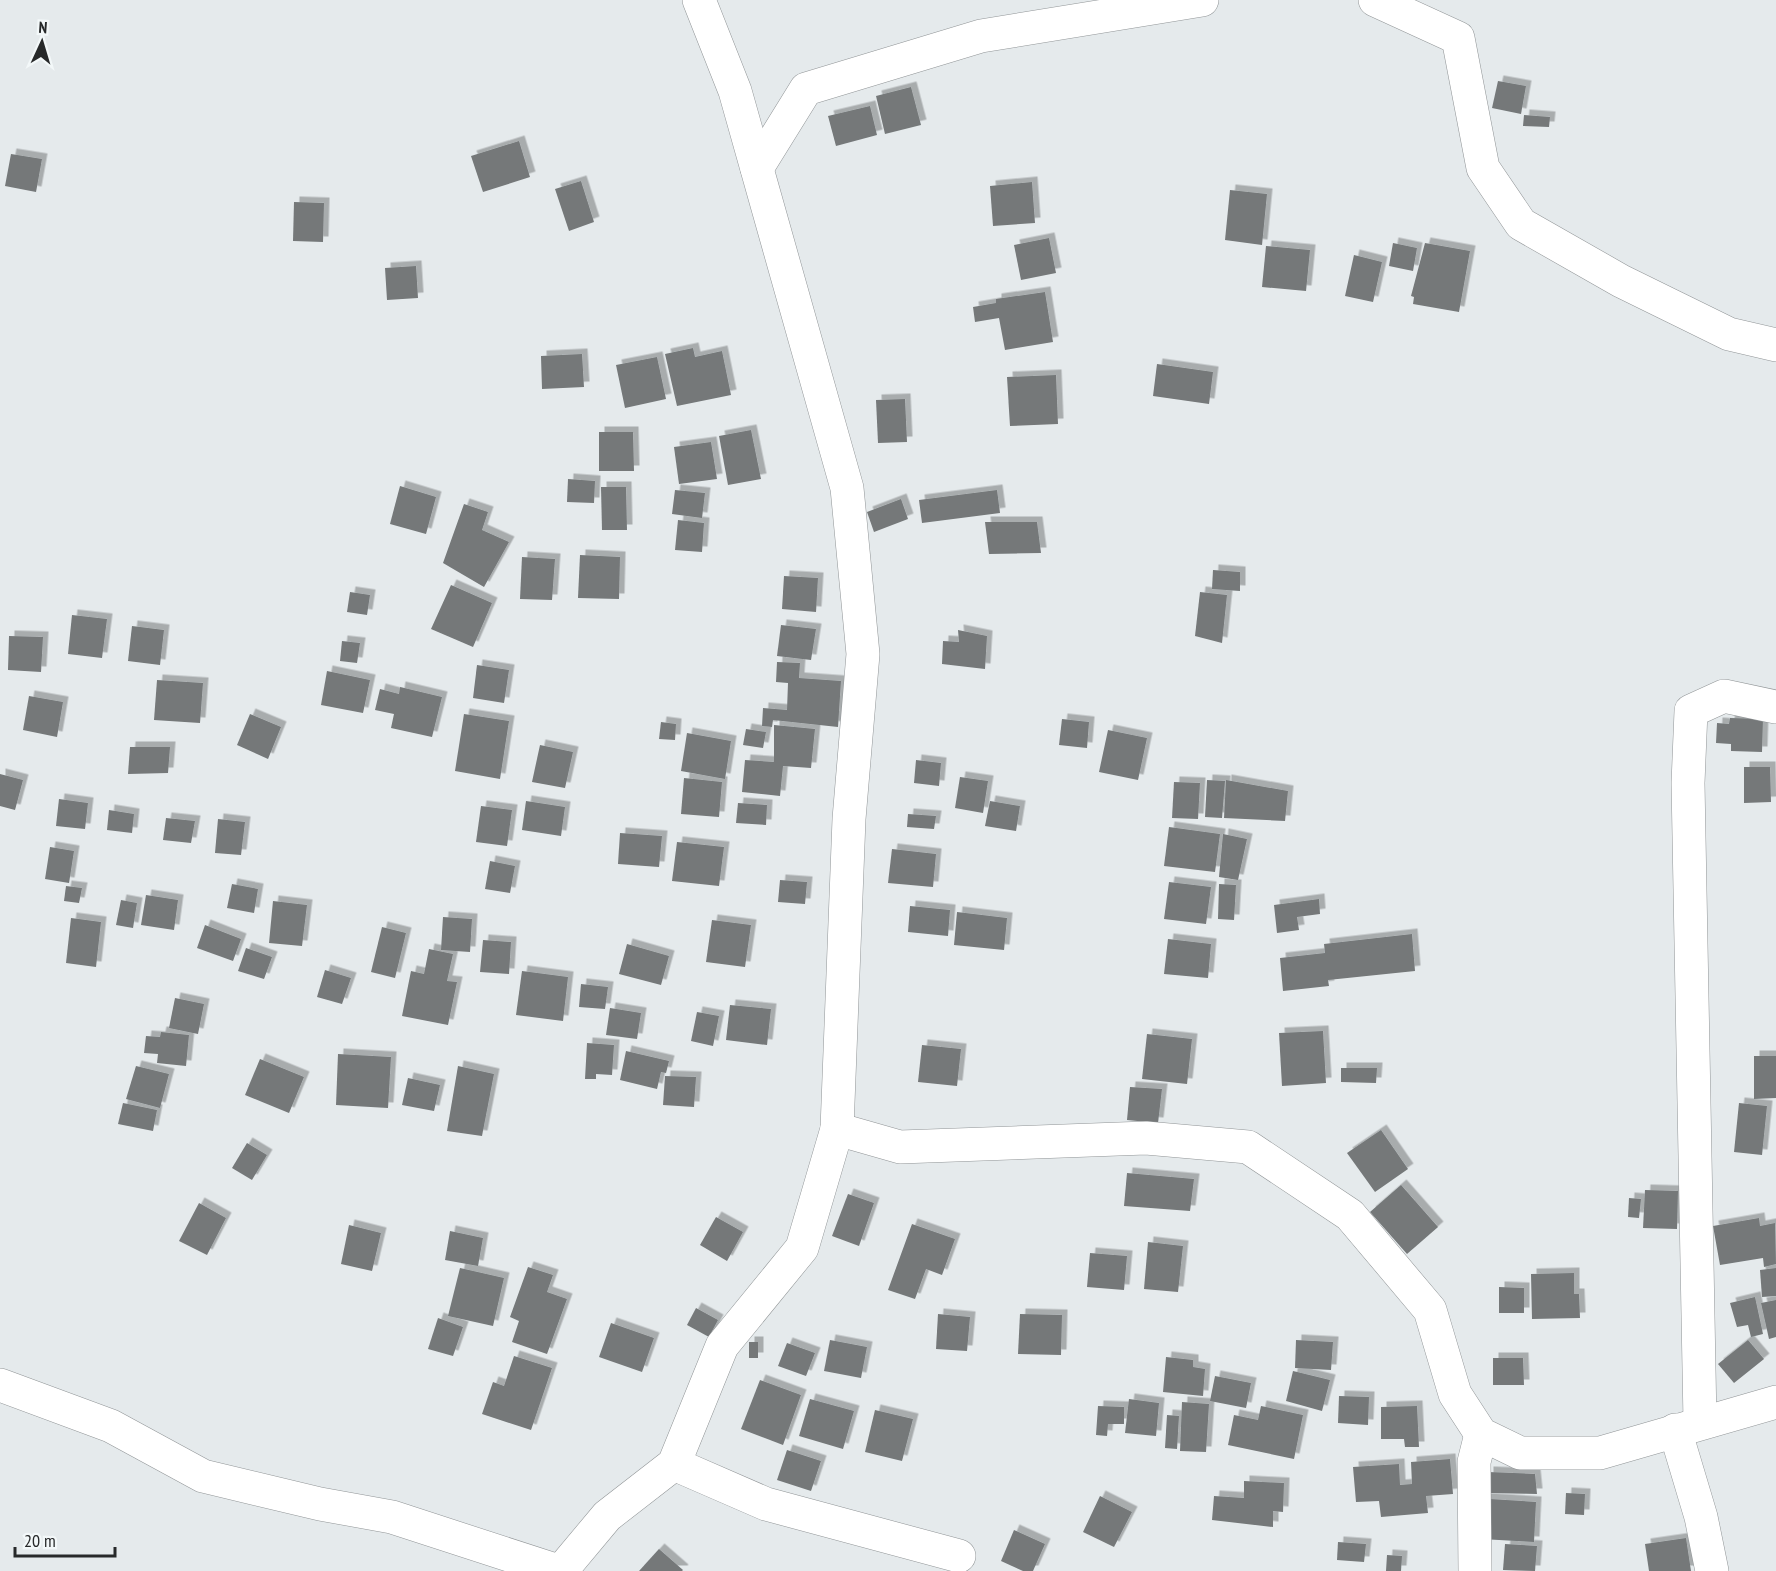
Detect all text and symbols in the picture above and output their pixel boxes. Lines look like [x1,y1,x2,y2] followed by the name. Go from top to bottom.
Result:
[12,12,72,72] north arrow
[38,17,48,37] text: N
[15,1520,116,1558] scale bar
[24,1529,56,1552] text: 20 m

